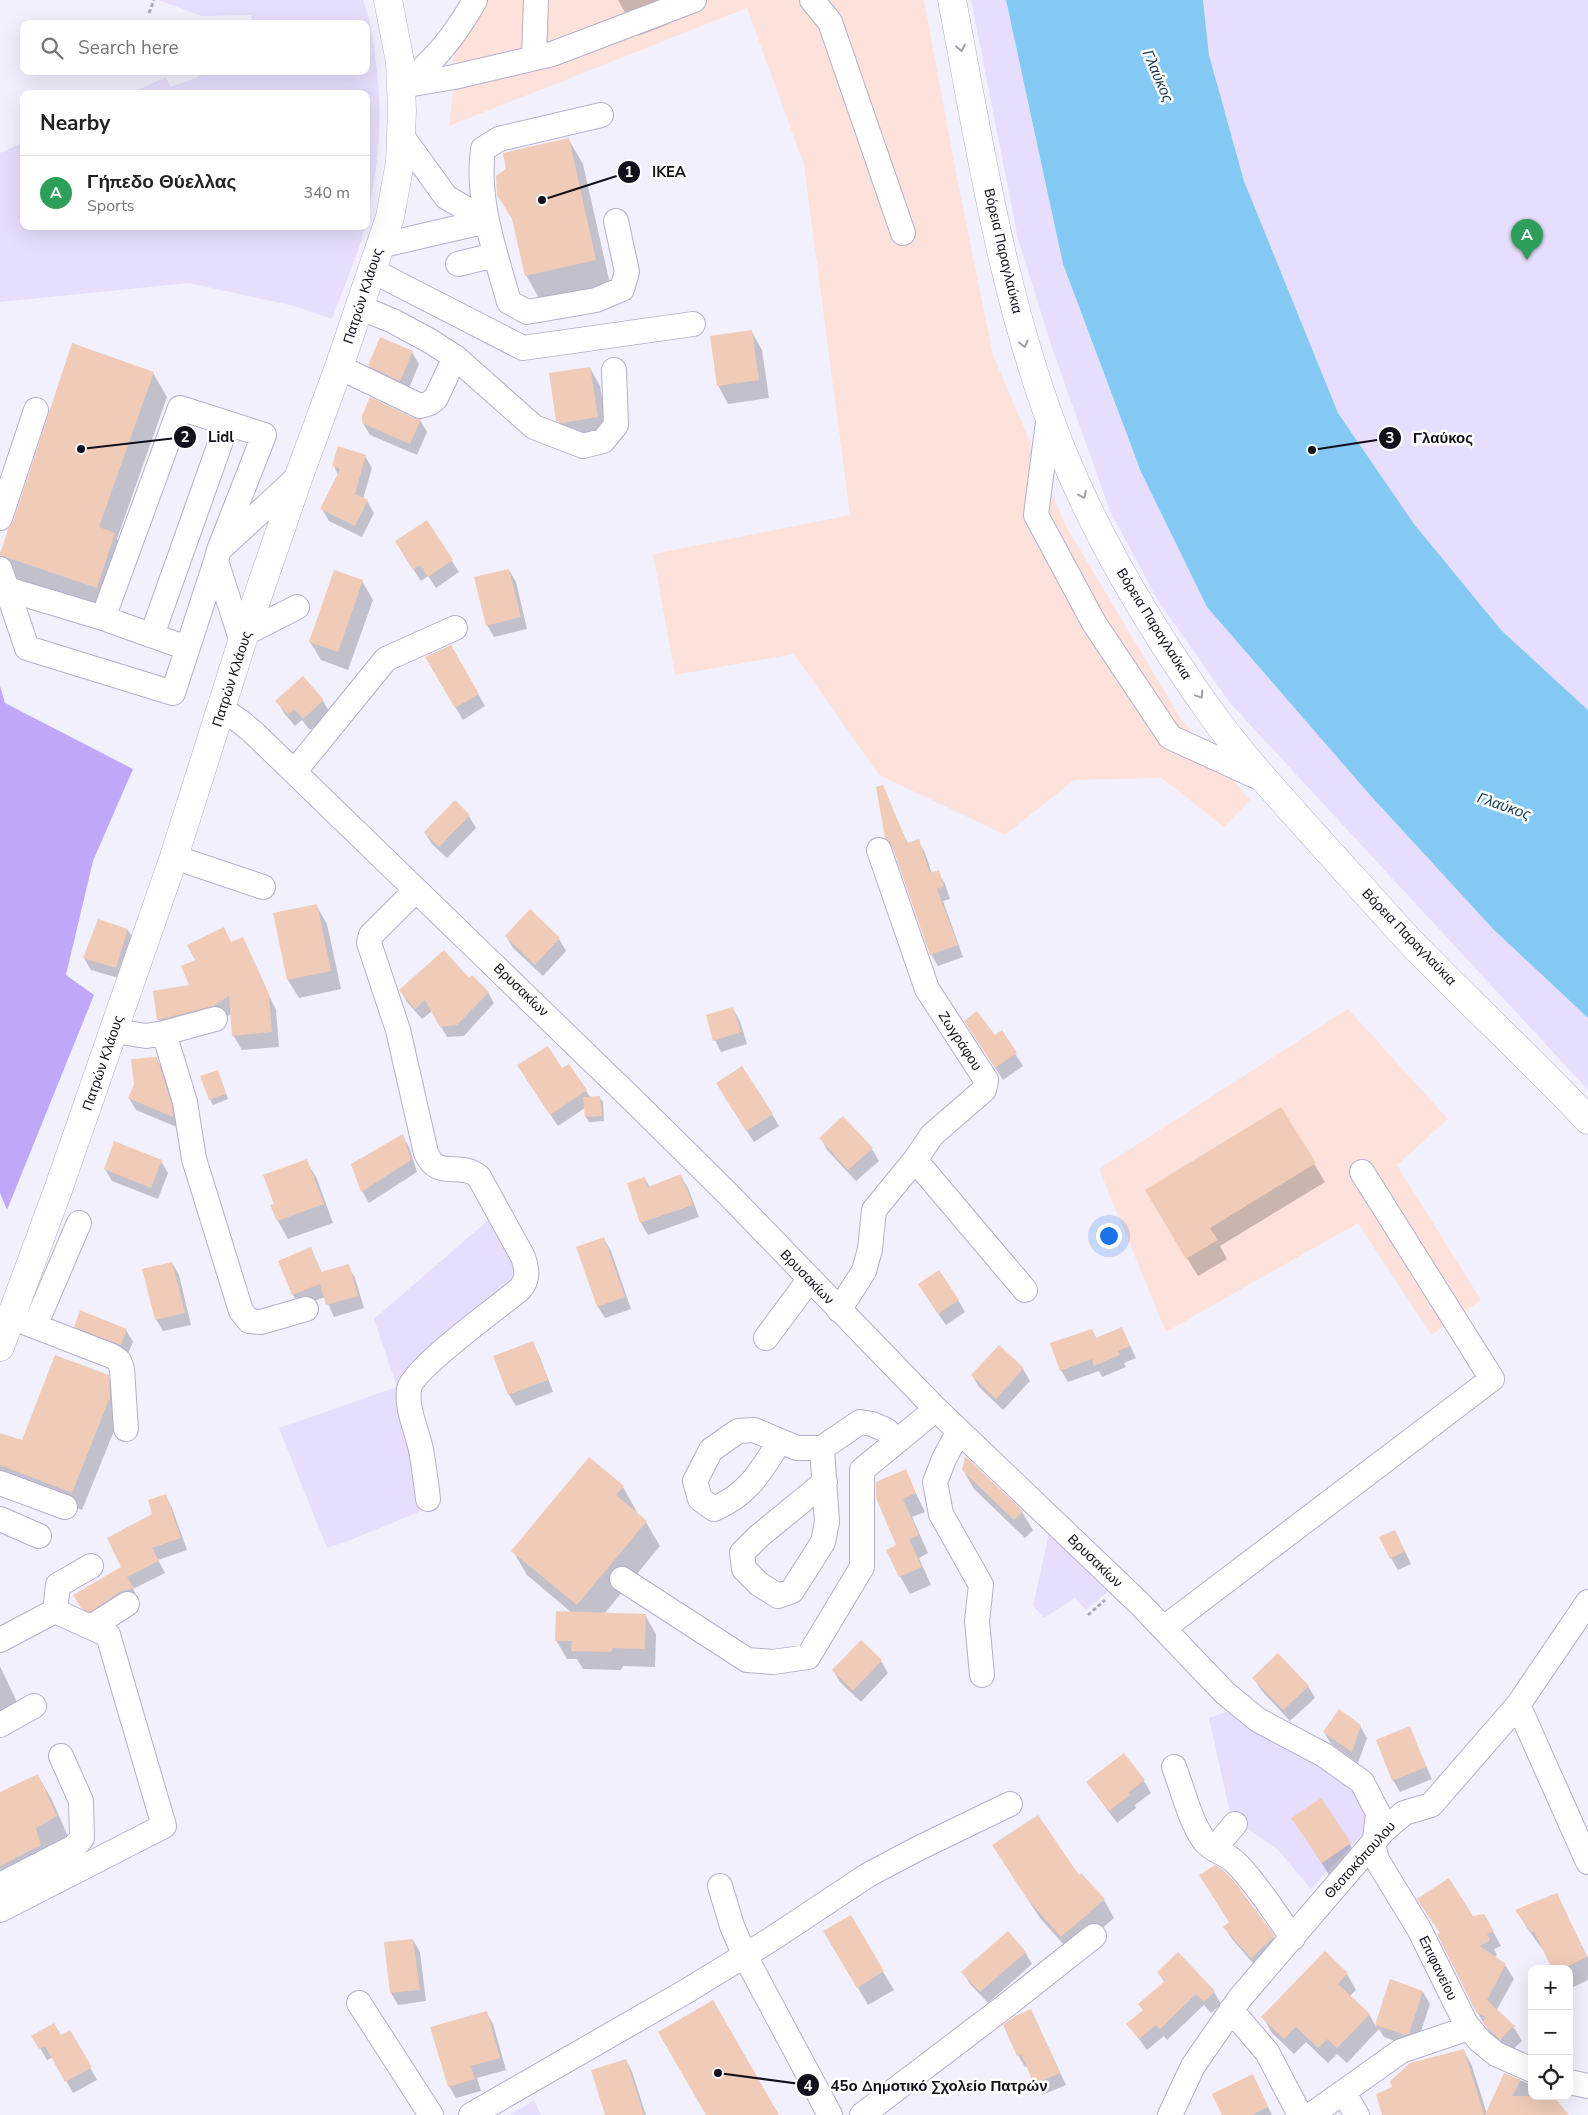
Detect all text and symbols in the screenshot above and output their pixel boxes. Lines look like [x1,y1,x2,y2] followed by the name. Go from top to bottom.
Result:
[20,20,370,75] search box
[38,34,66,62] icon: search
[78,35,179,61] text: Search here
[955,43,965,52] one-way arrow
[1138,47,1178,106] water label: Γλαύκος
[40,109,110,137] text: Nearby
[617,157,696,187] callout: IKEA
[624,162,634,182] text: 1
[652,162,687,182] text: IKEA
[87,169,236,195] text: Γήπεδο Θύελλας
[50,182,62,204] text: A
[303,182,350,204] text: 340 m
[979,186,1027,316] street label: Βόρεια Παραγλαύκια
[87,195,135,217] text: Sports
[1511,219,1543,260] pin: A
[339,245,388,346] street label: Πατρών Κλάους
[1018,339,1029,348] one-way arrow
[173,422,244,452] callout: Lidl
[1378,423,1483,453] callout: Γλαύκος
[180,427,190,447] text: 2
[208,427,234,447] text: Lidl
[1385,428,1395,448] text: 3
[1413,428,1473,448] text: Γλαύκος
[1077,490,1087,499] one-way arrow
[1112,565,1196,683] street label: Βόρεια Παραγλαύκια
[208,628,257,729] street label: Πατρών Κλάους
[1194,690,1203,699] one-way arrow
[1475,788,1534,825] water label: Γλαύκος
[1358,884,1460,990] street label: Βόρεια Παραγλαύκια
[489,959,553,1021] street label: Βρυσακίων
[934,1008,986,1074] street label: Ζωγράφου
[78,1013,128,1113] street label: Πατρών Κλάους
[1096,1223,1122,1249] your location
[776,1245,838,1309] street label: Βρυσακίων
[1063,1530,1127,1592] street label: Βρυσακίων
[1320,1817,1400,1903] street label: Θεοτοκόπουλου
[1414,1933,1462,2003] street label: Επιφανείου
[1528,1965,1573,2100] map controls
[1528,1965,1573,2010] button: +
[1528,2010,1573,2055] button: −
[1528,2055,1573,2100] button: locate
[796,2070,1058,2100] callout: 45ο Δημοτικό Σχολείο Πατρών
[803,2076,813,2096] text: 4
[830,2076,1048,2096] text: 45ο Δημοτικό Σχολείο Πατρών

